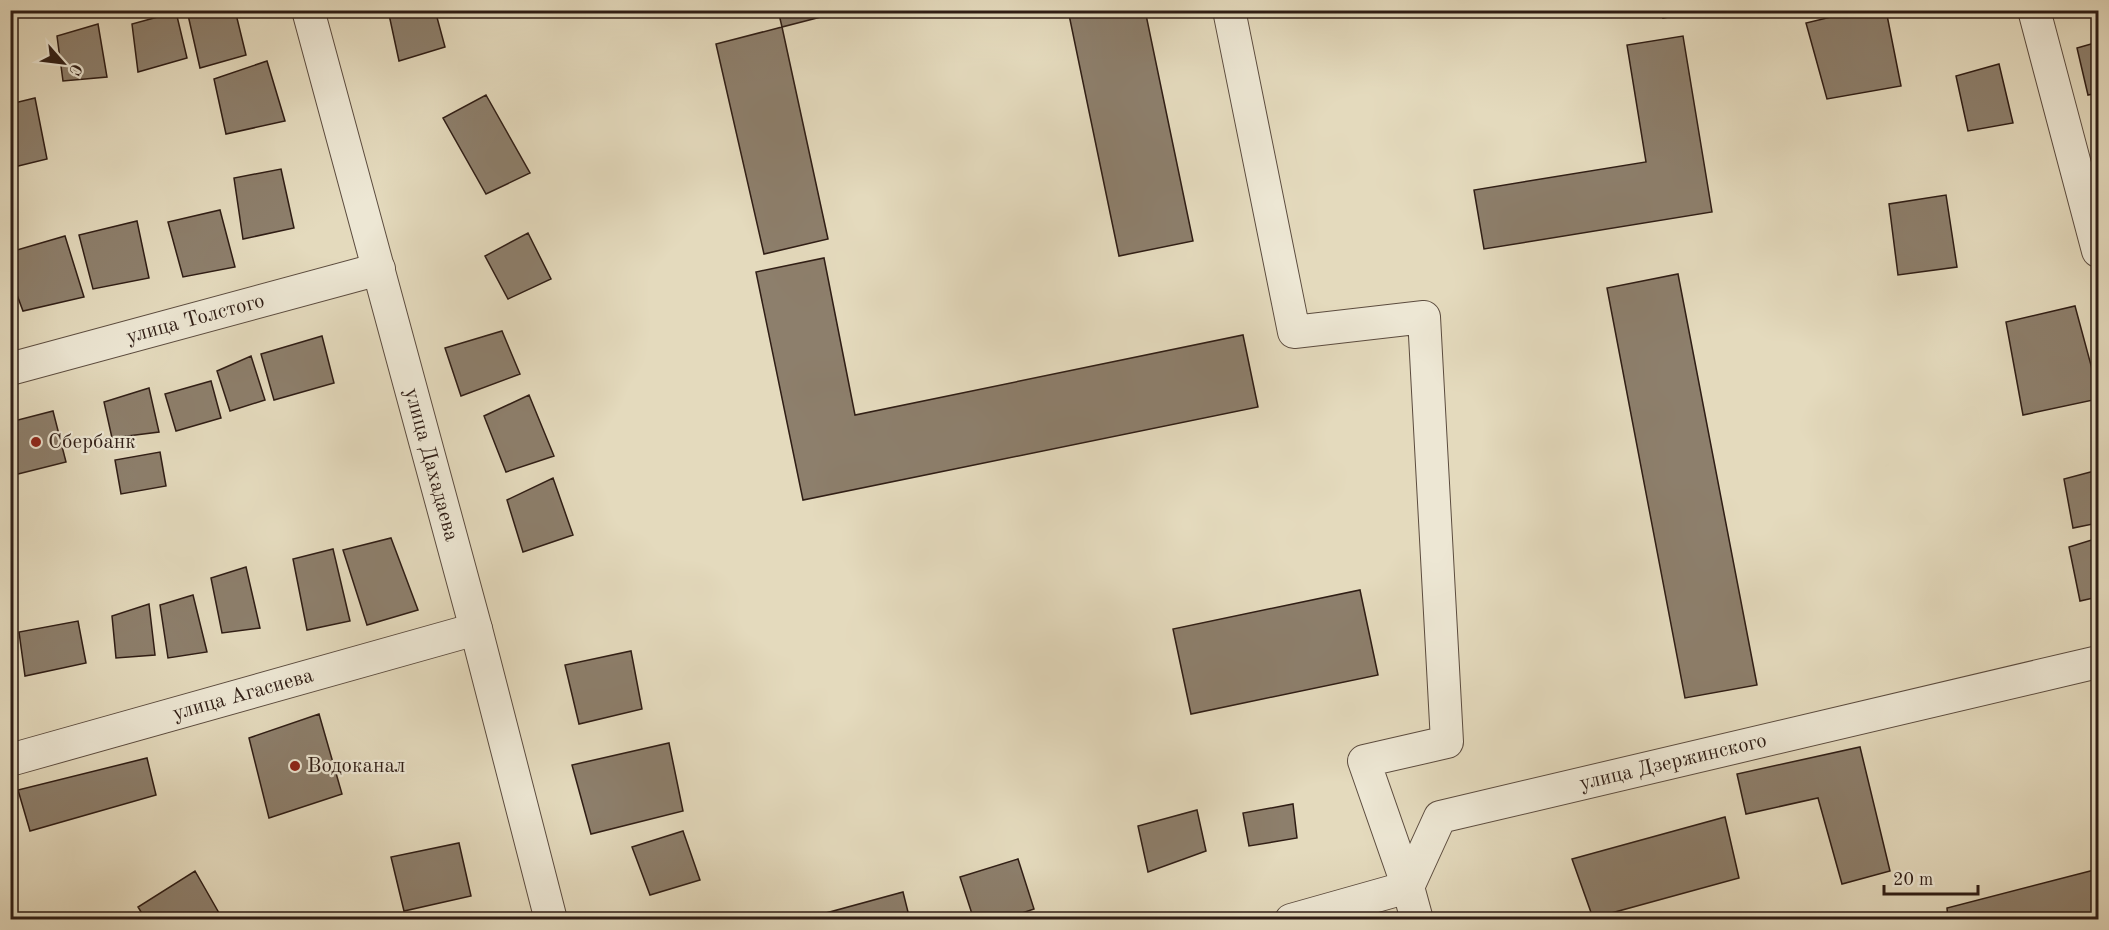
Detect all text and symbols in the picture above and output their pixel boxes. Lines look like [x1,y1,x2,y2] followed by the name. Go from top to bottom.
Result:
[33,33,93,93] north arrow
[65,61,84,78] text: С
[124,290,267,348] street label: улица Толстого
[401,386,462,543] street label: улица Дахадаева
[48,432,136,453] place label: Сбербанк
[29,435,43,449] marker: Сбербанк
[170,665,316,724] street label: улица Агасиева
[1578,730,1769,794] street label: улица Дзержинского
[307,756,405,777] place label: Водоканал
[288,759,302,773] marker: Водоканал
[1884,858,1978,896] scale bar
[1893,871,1933,889] text: 20 m

